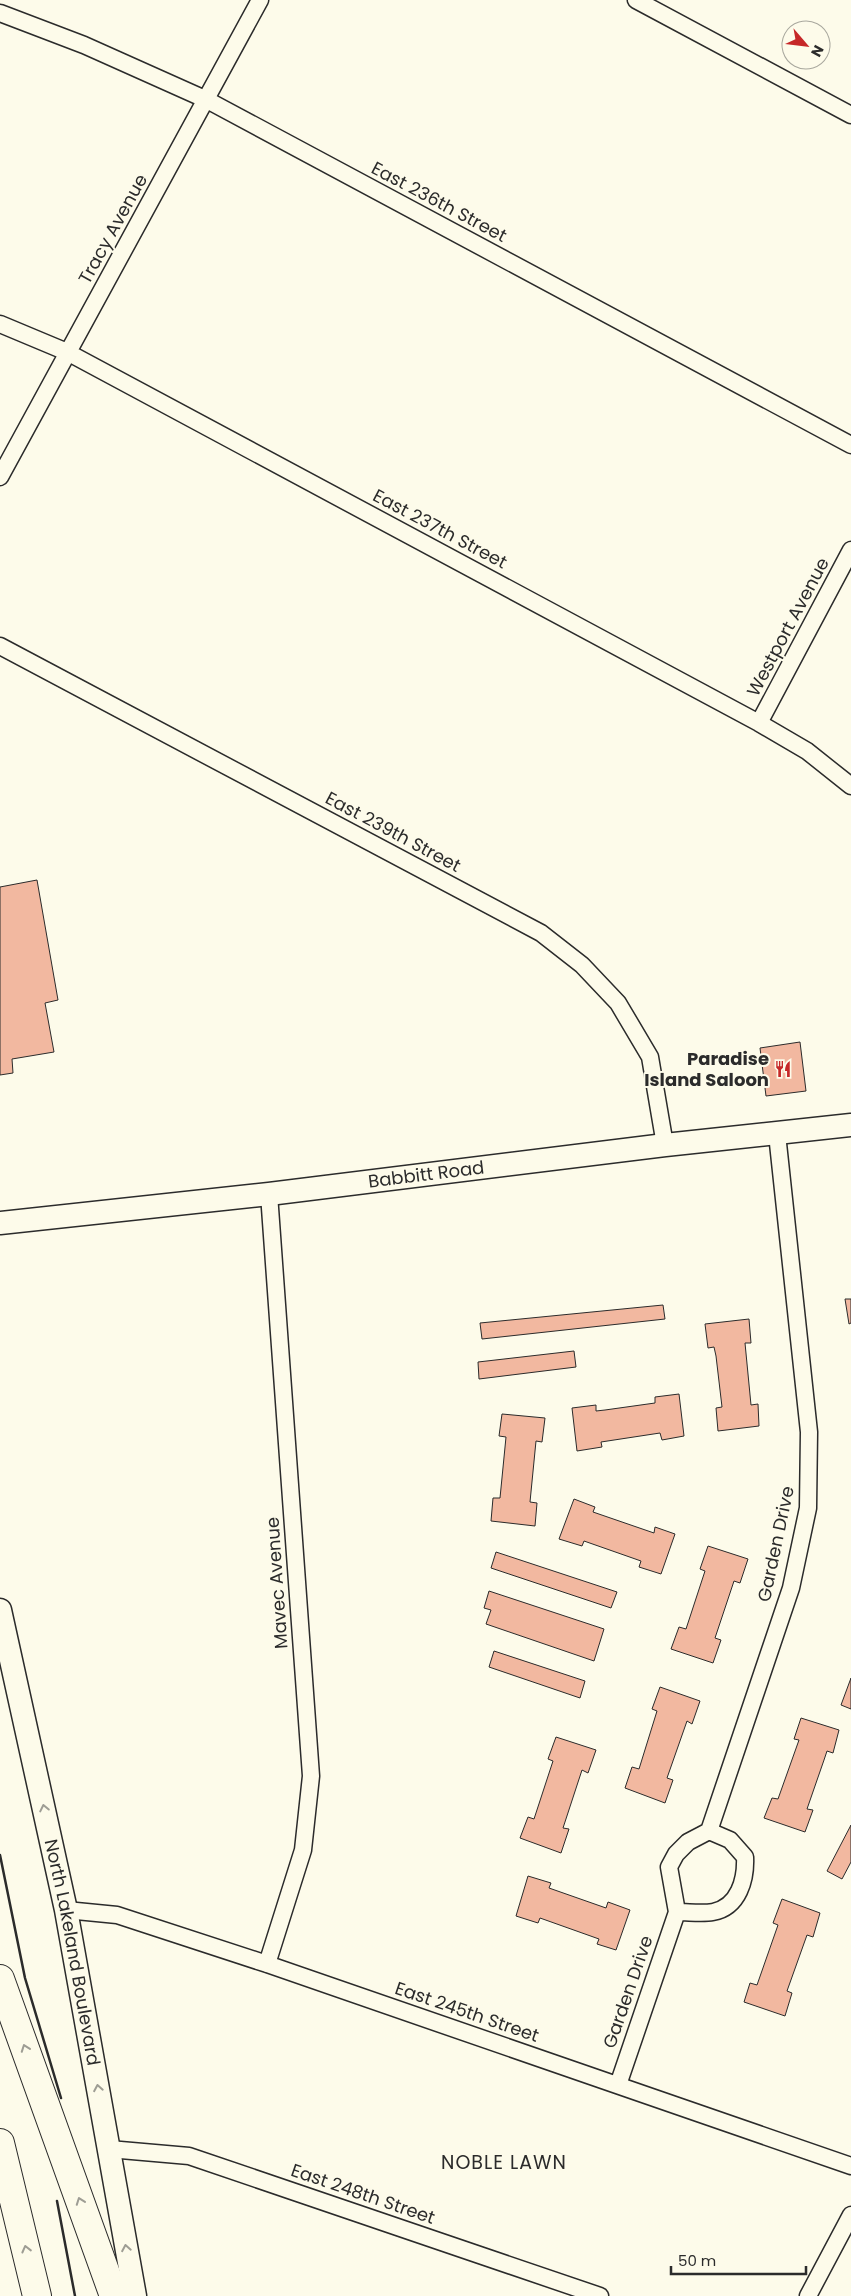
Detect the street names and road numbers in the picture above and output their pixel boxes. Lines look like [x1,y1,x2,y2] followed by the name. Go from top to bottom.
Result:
[367,155,511,248] street label: East 236th Street
[72,169,153,288] street label: Tracy Avenue
[369,483,512,574] street label: East 237th Street
[740,553,835,701] street label: Westport Avenue
[321,785,465,878] street label: East 239th Street
[367,1154,486,1194] street label: Babbitt Road
[751,1484,800,1604] street label: Garden Drive
[259,1516,294,1650] street label: Mavec Avenue
[39,1837,107,2068] street label: North Lakeland Boulevard
[597,1932,659,2052] street label: Garden Drive
[392,1975,542,2048] street label: East 245th Street
[288,2157,439,2230] street label: East 248th Street

